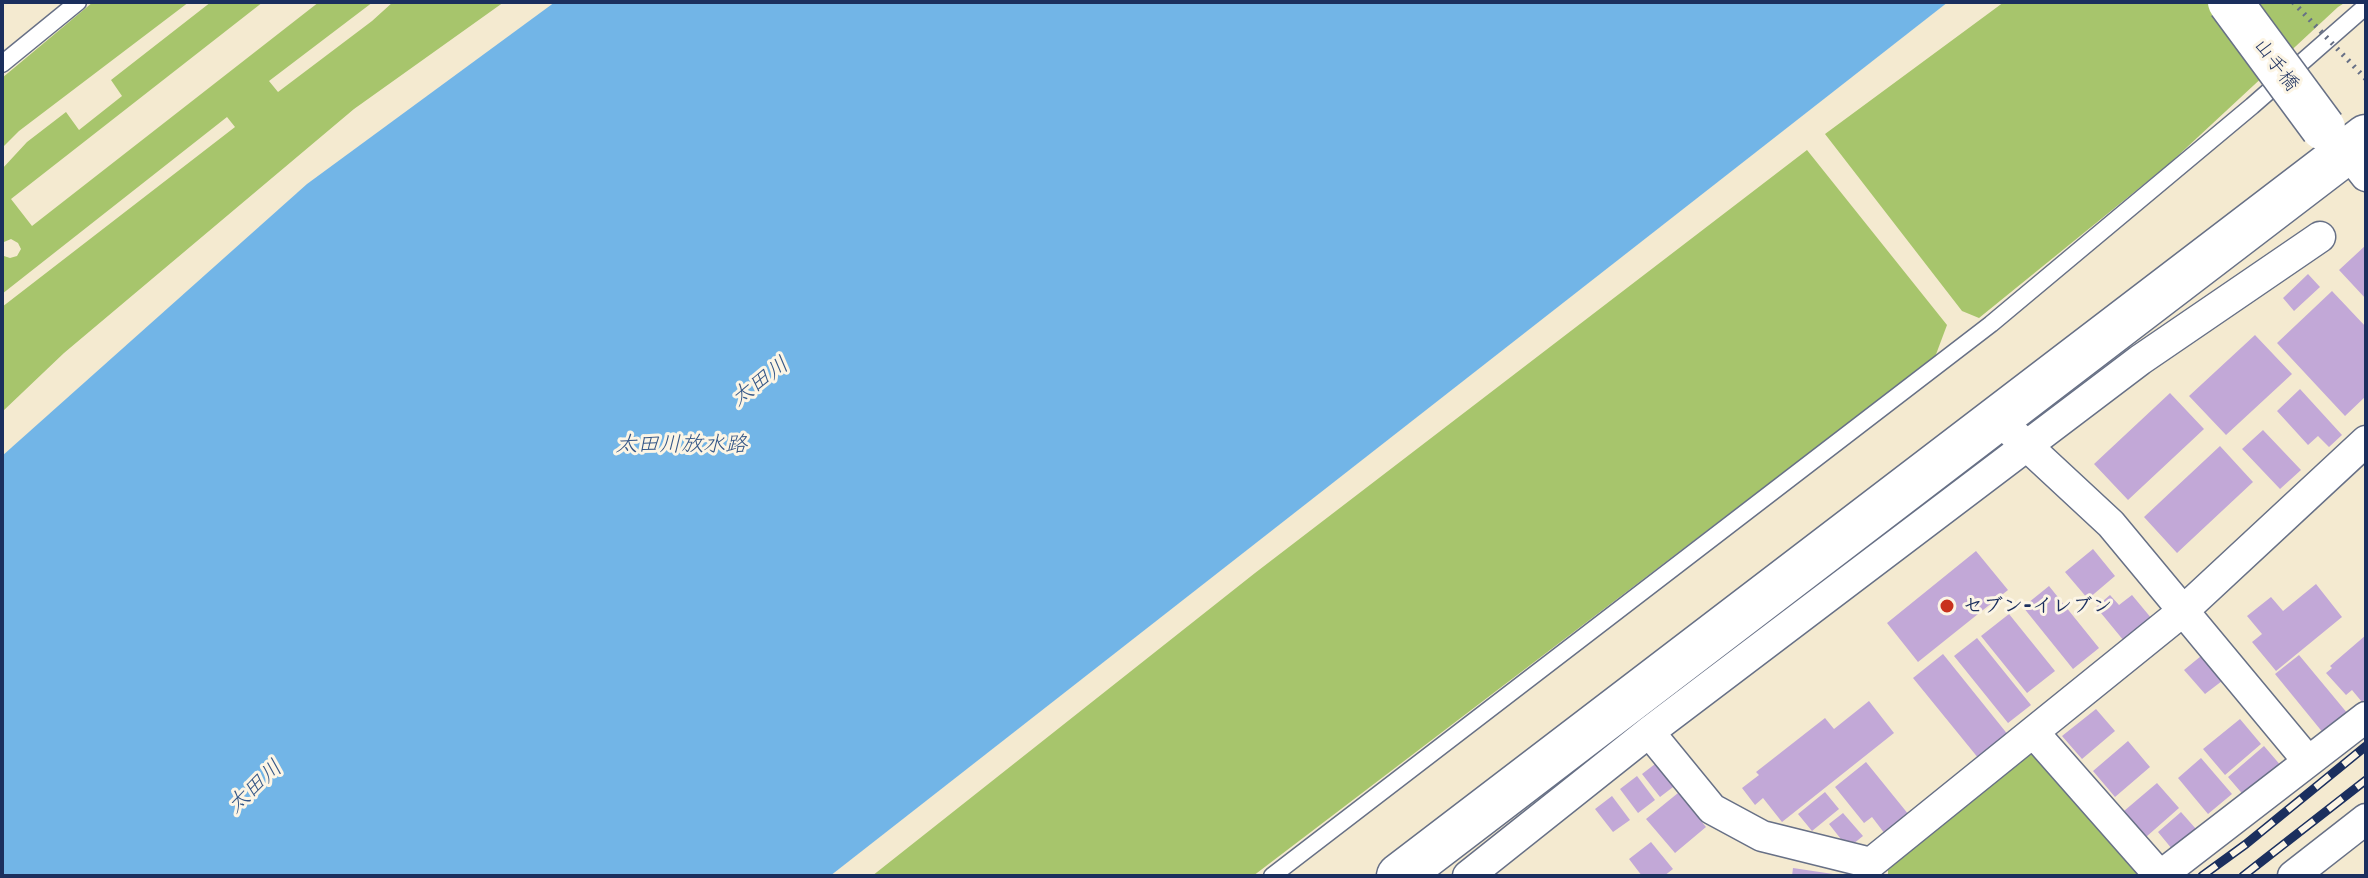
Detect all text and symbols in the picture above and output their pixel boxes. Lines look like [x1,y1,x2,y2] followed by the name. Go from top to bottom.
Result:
[2248,34,2304,96] street label: 山手橋
[726,352,794,412] water label: 太田川
[615,432,747,458] water label: 太田川放水路
[1963,594,2112,618] place label: セブン-イレブン
[1938,597,1956,615] marker: セブン-イレブン
[222,755,288,819] water label: 太田川

